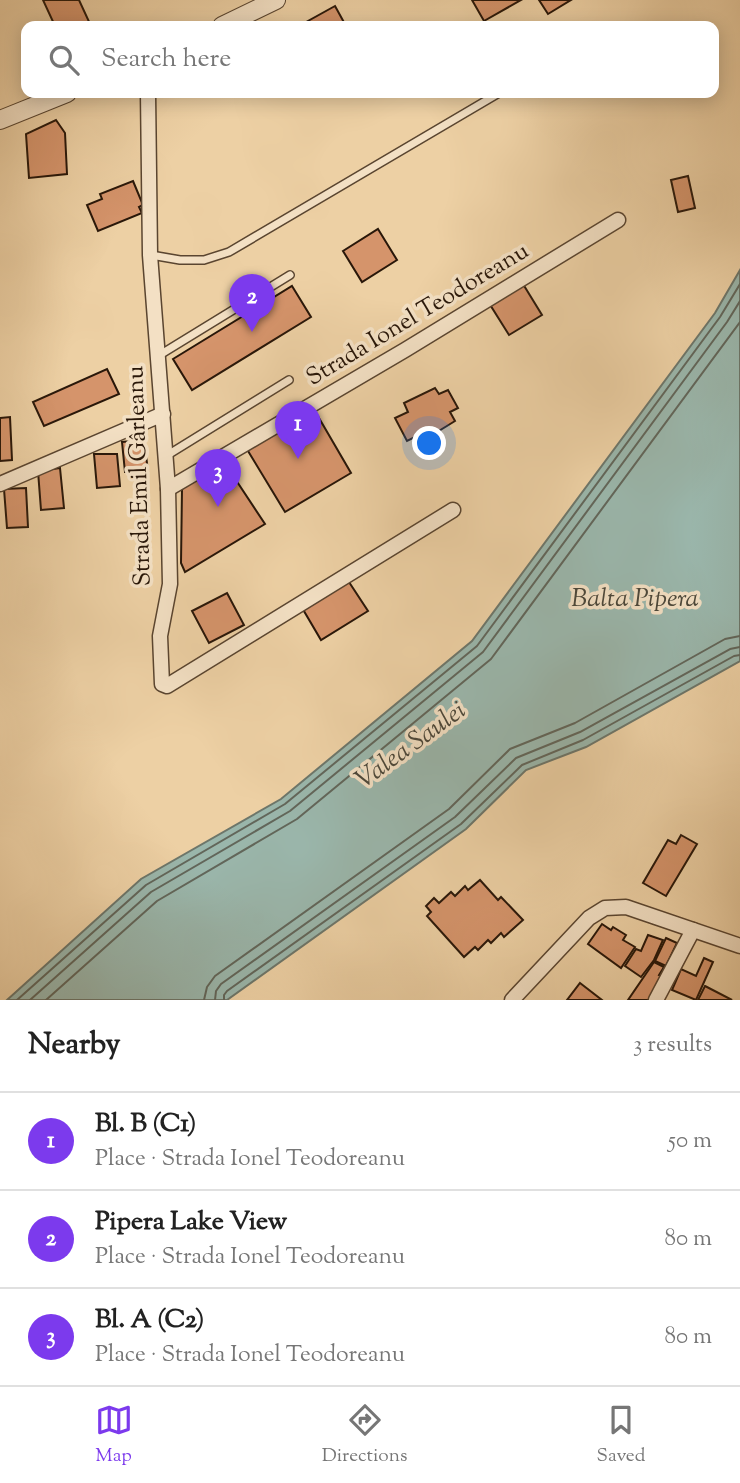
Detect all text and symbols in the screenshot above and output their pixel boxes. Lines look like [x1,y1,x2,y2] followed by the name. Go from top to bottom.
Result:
[21,21,719,98] search box
[45,41,83,79] icon: search
[101,41,231,78] text: Search here
[300,235,536,395] street label: Strada Ionel Teodoreanu
[229,274,275,332] pin: 2
[119,365,161,587] street label: Strada Emil Gârleanu
[275,401,321,459] pin: 1
[412,426,446,460] your location
[195,449,241,507] pin: 3
[571,581,699,618] water label: Balta Pipera
[348,693,474,799] water label: Valea Saulei
[28,1024,120,1067] text: Nearby
[633,1029,712,1062] text: 3 results
[95,1106,196,1143] text: Bl. B (C1)
[47,1125,55,1158] text: 1
[668,1125,712,1158] text: 50 m
[95,1143,405,1176] text: Place · Strada Ionel Teodoreanu
[95,1204,287,1241] text: Pipera Lake View
[46,1223,56,1256] text: 2
[664,1223,712,1256] text: 80 m
[95,1241,405,1274] text: Place · Strada Ionel Teodoreanu
[95,1302,204,1339] text: Bl. A (C2)
[46,1321,56,1354] text: 3
[664,1321,712,1354] text: 80 m
[95,1339,405,1372] text: Place · Strada Ionel Teodoreanu
[95,1401,133,1470] tab: Map
[322,1401,407,1470] tab: Directions
[597,1401,645,1470] tab: Saved

